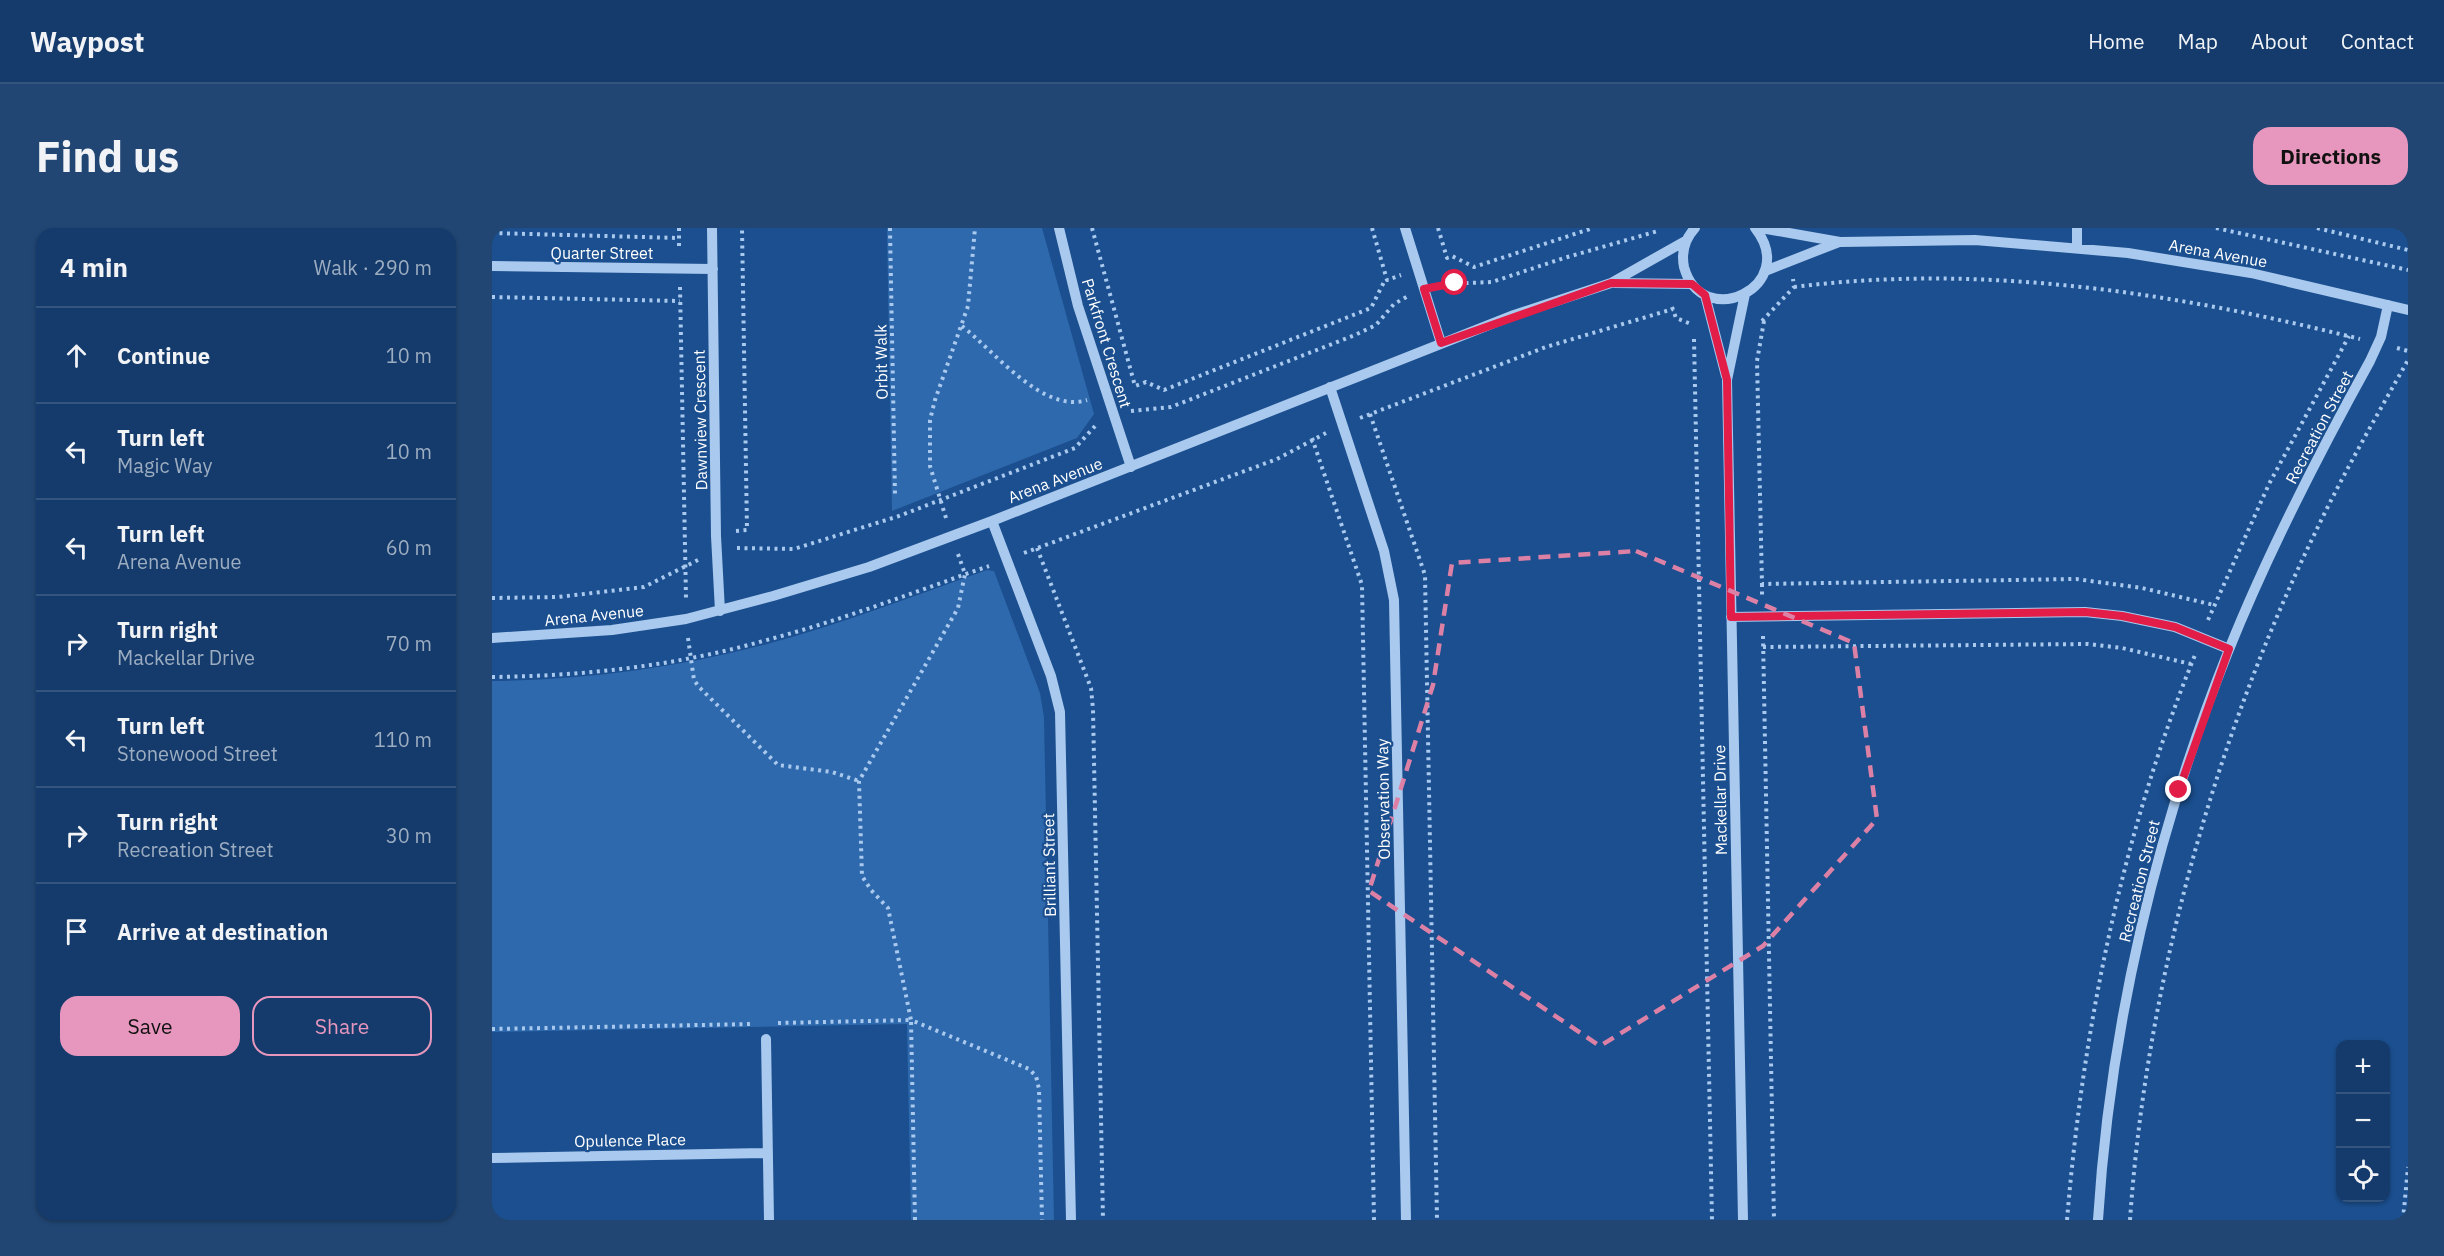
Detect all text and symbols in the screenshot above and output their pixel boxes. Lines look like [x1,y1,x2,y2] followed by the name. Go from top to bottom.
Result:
[30,23,144,60] text: Waypost
[2088,27,2145,55] text: Home
[2178,27,2218,55] text: Map
[2251,27,2308,55] text: About
[2341,27,2414,55] text: Contact
[2253,127,2408,185] button: Directions
[36,129,179,184] text: Find us
[2167,234,2269,272] street label: Arena Avenue
[551,243,653,263] street label: Quarter Street
[60,250,128,284] text: 4 min
[314,254,432,281] text: Walk · 290 m
[1441,269,1467,295] route start
[1078,276,1136,410] street label: Parkfront Crescent
[870,324,892,400] street label: Orbit Walk
[60,339,93,372] icon: ahead
[117,341,210,370] text: Continue
[386,342,432,369] text: 10 m
[689,349,711,491] street label: Dawnview Crescent
[2281,367,2357,487] street label: Recreation Street
[117,423,205,452] text: Turn left
[60,435,93,468] icon: left
[386,438,432,465] text: 10 m
[117,452,212,479] text: Magic Way
[1005,453,1105,507] street label: Arena Avenue
[117,519,205,548] text: Turn left
[60,531,93,564] icon: left
[386,534,432,561] text: 60 m
[117,548,242,575] text: Arena Avenue
[543,600,645,630] street label: Arena Avenue
[117,615,218,644] text: Turn right
[60,627,93,660] icon: right
[386,630,432,657] text: 70 m
[117,644,255,671] text: Mackellar Drive
[117,711,205,740] text: Turn left
[60,723,93,756] icon: left
[374,726,432,753] text: 110 m
[1372,738,1394,860] street label: Observation Way
[117,740,278,767] text: Stonewood Street
[1709,744,1731,855] street label: Mackellar Drive
[2165,776,2191,802] route end
[117,807,218,836] text: Turn right
[1038,813,1060,917] street label: Brilliant Street
[2114,818,2164,944] street label: Recreation Street
[60,819,93,852] icon: right
[386,822,432,849] text: 30 m
[117,836,274,863] text: Recreation Street
[60,915,93,948] icon: arrive
[117,917,328,946] text: Arrive at destination
[60,996,240,1056] button: Save
[252,996,432,1056] button: Share
[2336,1040,2390,1202] map controls
[2336,1040,2390,1094] button: +
[2336,1094,2390,1148] button: −
[574,1129,686,1151] street label: Opulence Place
[2336,1148,2390,1202] button: locate

